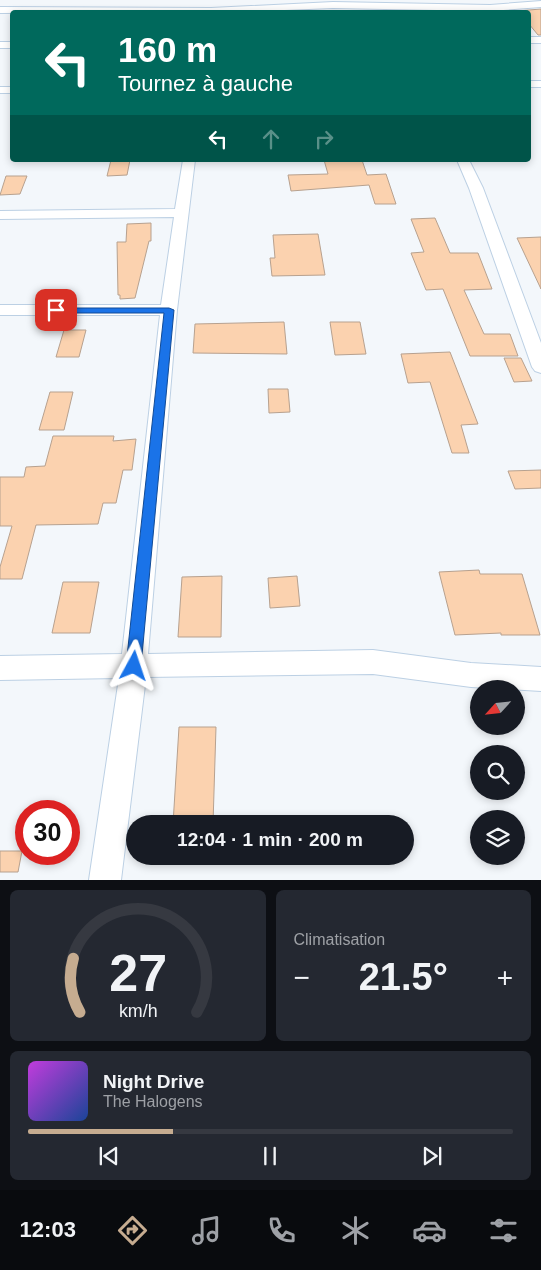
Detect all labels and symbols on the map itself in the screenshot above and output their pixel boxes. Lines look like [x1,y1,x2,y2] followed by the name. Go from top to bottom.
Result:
[35,289,77,331] pin
[107,639,159,691] position arrow
[470,680,525,735] north arrow
[15,800,80,865] speed limit sign: 30

